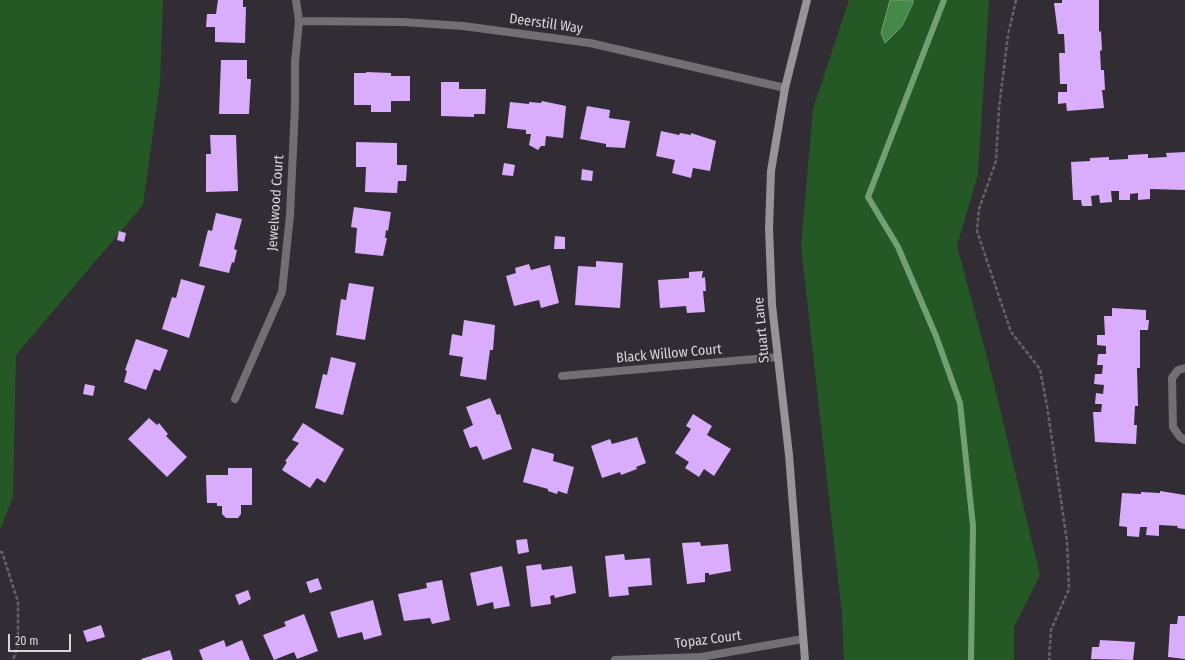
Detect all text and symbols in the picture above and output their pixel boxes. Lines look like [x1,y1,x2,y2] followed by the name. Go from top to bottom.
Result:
[508,11,584,37] street label: Deerstill Way
[264,154,288,252] street label: Jewelwood Court
[751,297,773,363] street label: Stuart Lane
[615,341,723,367] street label: Black Willow Court
[10,626,73,652] scale bar
[674,628,742,652] street label: Topaz Court
[15,634,39,648] text: 20 m

